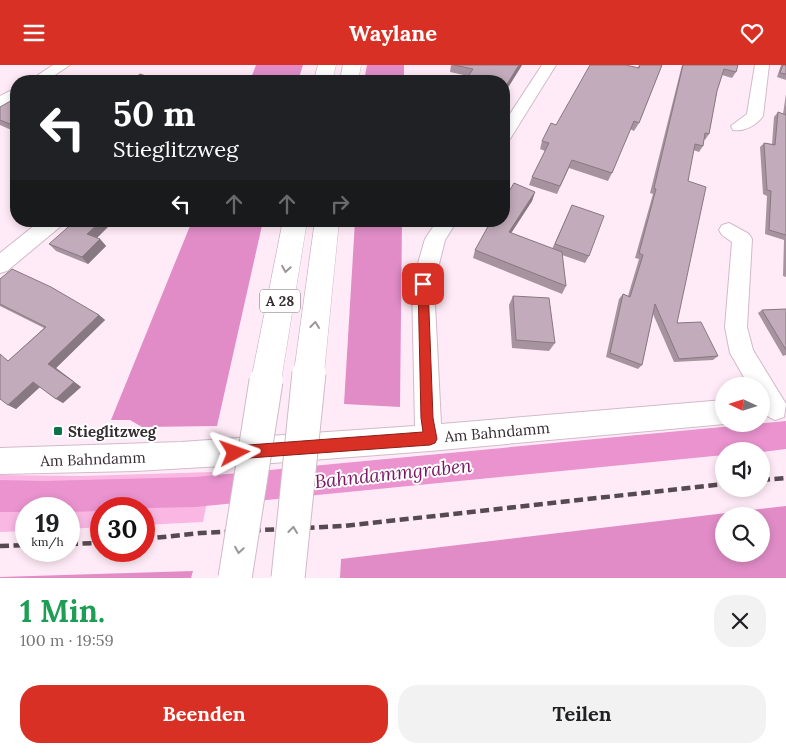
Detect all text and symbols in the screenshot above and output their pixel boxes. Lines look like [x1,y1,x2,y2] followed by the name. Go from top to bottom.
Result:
[20,19,48,47] icon: menu
[349,19,437,47] text: Waylane
[738,19,766,47] icon: heart
[113,91,196,136] text: 50 m
[30,95,95,160] icon: left
[113,135,238,163] text: Stieglitzweg
[167,190,195,218] icon: left
[220,190,248,218] icon: ahead
[273,190,301,218] icon: ahead
[326,190,354,218] icon: right
[402,263,444,305] pin
[281,265,291,274] one-way arrow
[409,270,437,298] icon: arrive
[260,290,300,313] road number: A 28
[309,320,320,328] one-way arrow
[715,377,770,433] north arrow
[715,377,770,562] map controls
[443,418,550,446] street label: Am Bahndamm
[68,422,157,441] place label: Stieglitzweg
[52,425,64,437] marker: Stieglitzweg
[208,426,260,478] position arrow
[715,442,770,497] button: sound
[39,448,146,470] street label: Am Bahndamm
[313,453,473,493] water label: Bahndammgraben
[90,497,155,562] speed limit sign: 30
[35,507,60,539] text: 19
[715,507,770,562] button: search
[287,525,298,533] one-way arrow
[31,534,64,549] text: km/h
[234,547,245,555] one-way arrow
[20,592,105,630] text: 1 Min.
[714,595,766,647] button: close
[20,630,114,650] text: 100 m · 19:59
[20,685,388,743] button: Beenden
[398,685,766,743] button: Teilen

